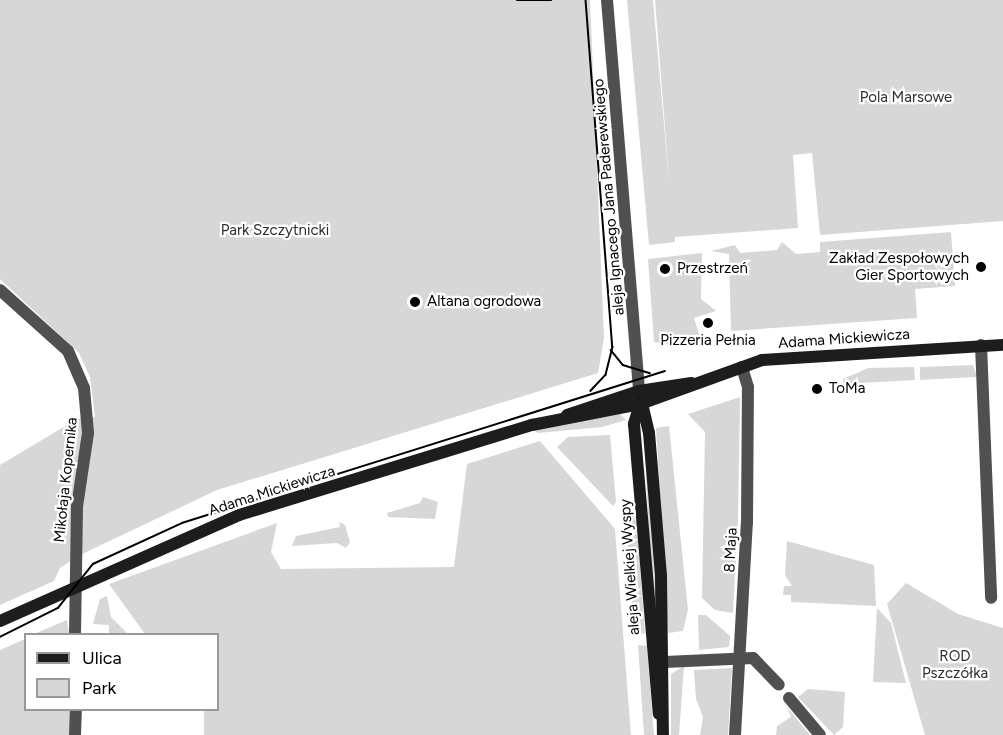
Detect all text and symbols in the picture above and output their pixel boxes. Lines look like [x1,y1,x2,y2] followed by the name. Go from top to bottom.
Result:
[590,78,628,316] street label: aleja Ignacego Jana Paderewskiego
[860,89,952,107] park label: Pola Marsowe
[221,222,329,240] park label: Park Szczytnicki
[829,249,969,284] place label: Zakład Zespołowych Gier Sportowych
[677,260,748,278] place label: Przestrzeń
[974,260,988,274] marker: Zakład Zespołowych Gier Sportowych
[658,262,672,276] marker: Przestrzeń
[427,293,541,311] place label: Altana ogrodowa
[408,295,422,309] marker: Altana ogrodowa
[701,316,715,330] marker: Pizzeria Pełnia
[778,325,910,353] street label: Adama Mickiewicza
[660,332,756,350] place label: Pizzeria Pełnia
[829,380,865,398] place label: ToMa
[810,382,824,396] marker: ToMa
[50,417,82,543] street label: Mikołaja Kopernika
[206,462,338,520] street label: Adama Mickiewicza
[616,498,644,636] street label: aleja Wielkiej Wyspy
[721,527,741,573] street label: 8 Maja
[24,633,219,711] legend
[82,647,122,669] text: Ulica
[922,647,988,682] park label: ROD Pszczółka
[82,677,116,699] text: Park

